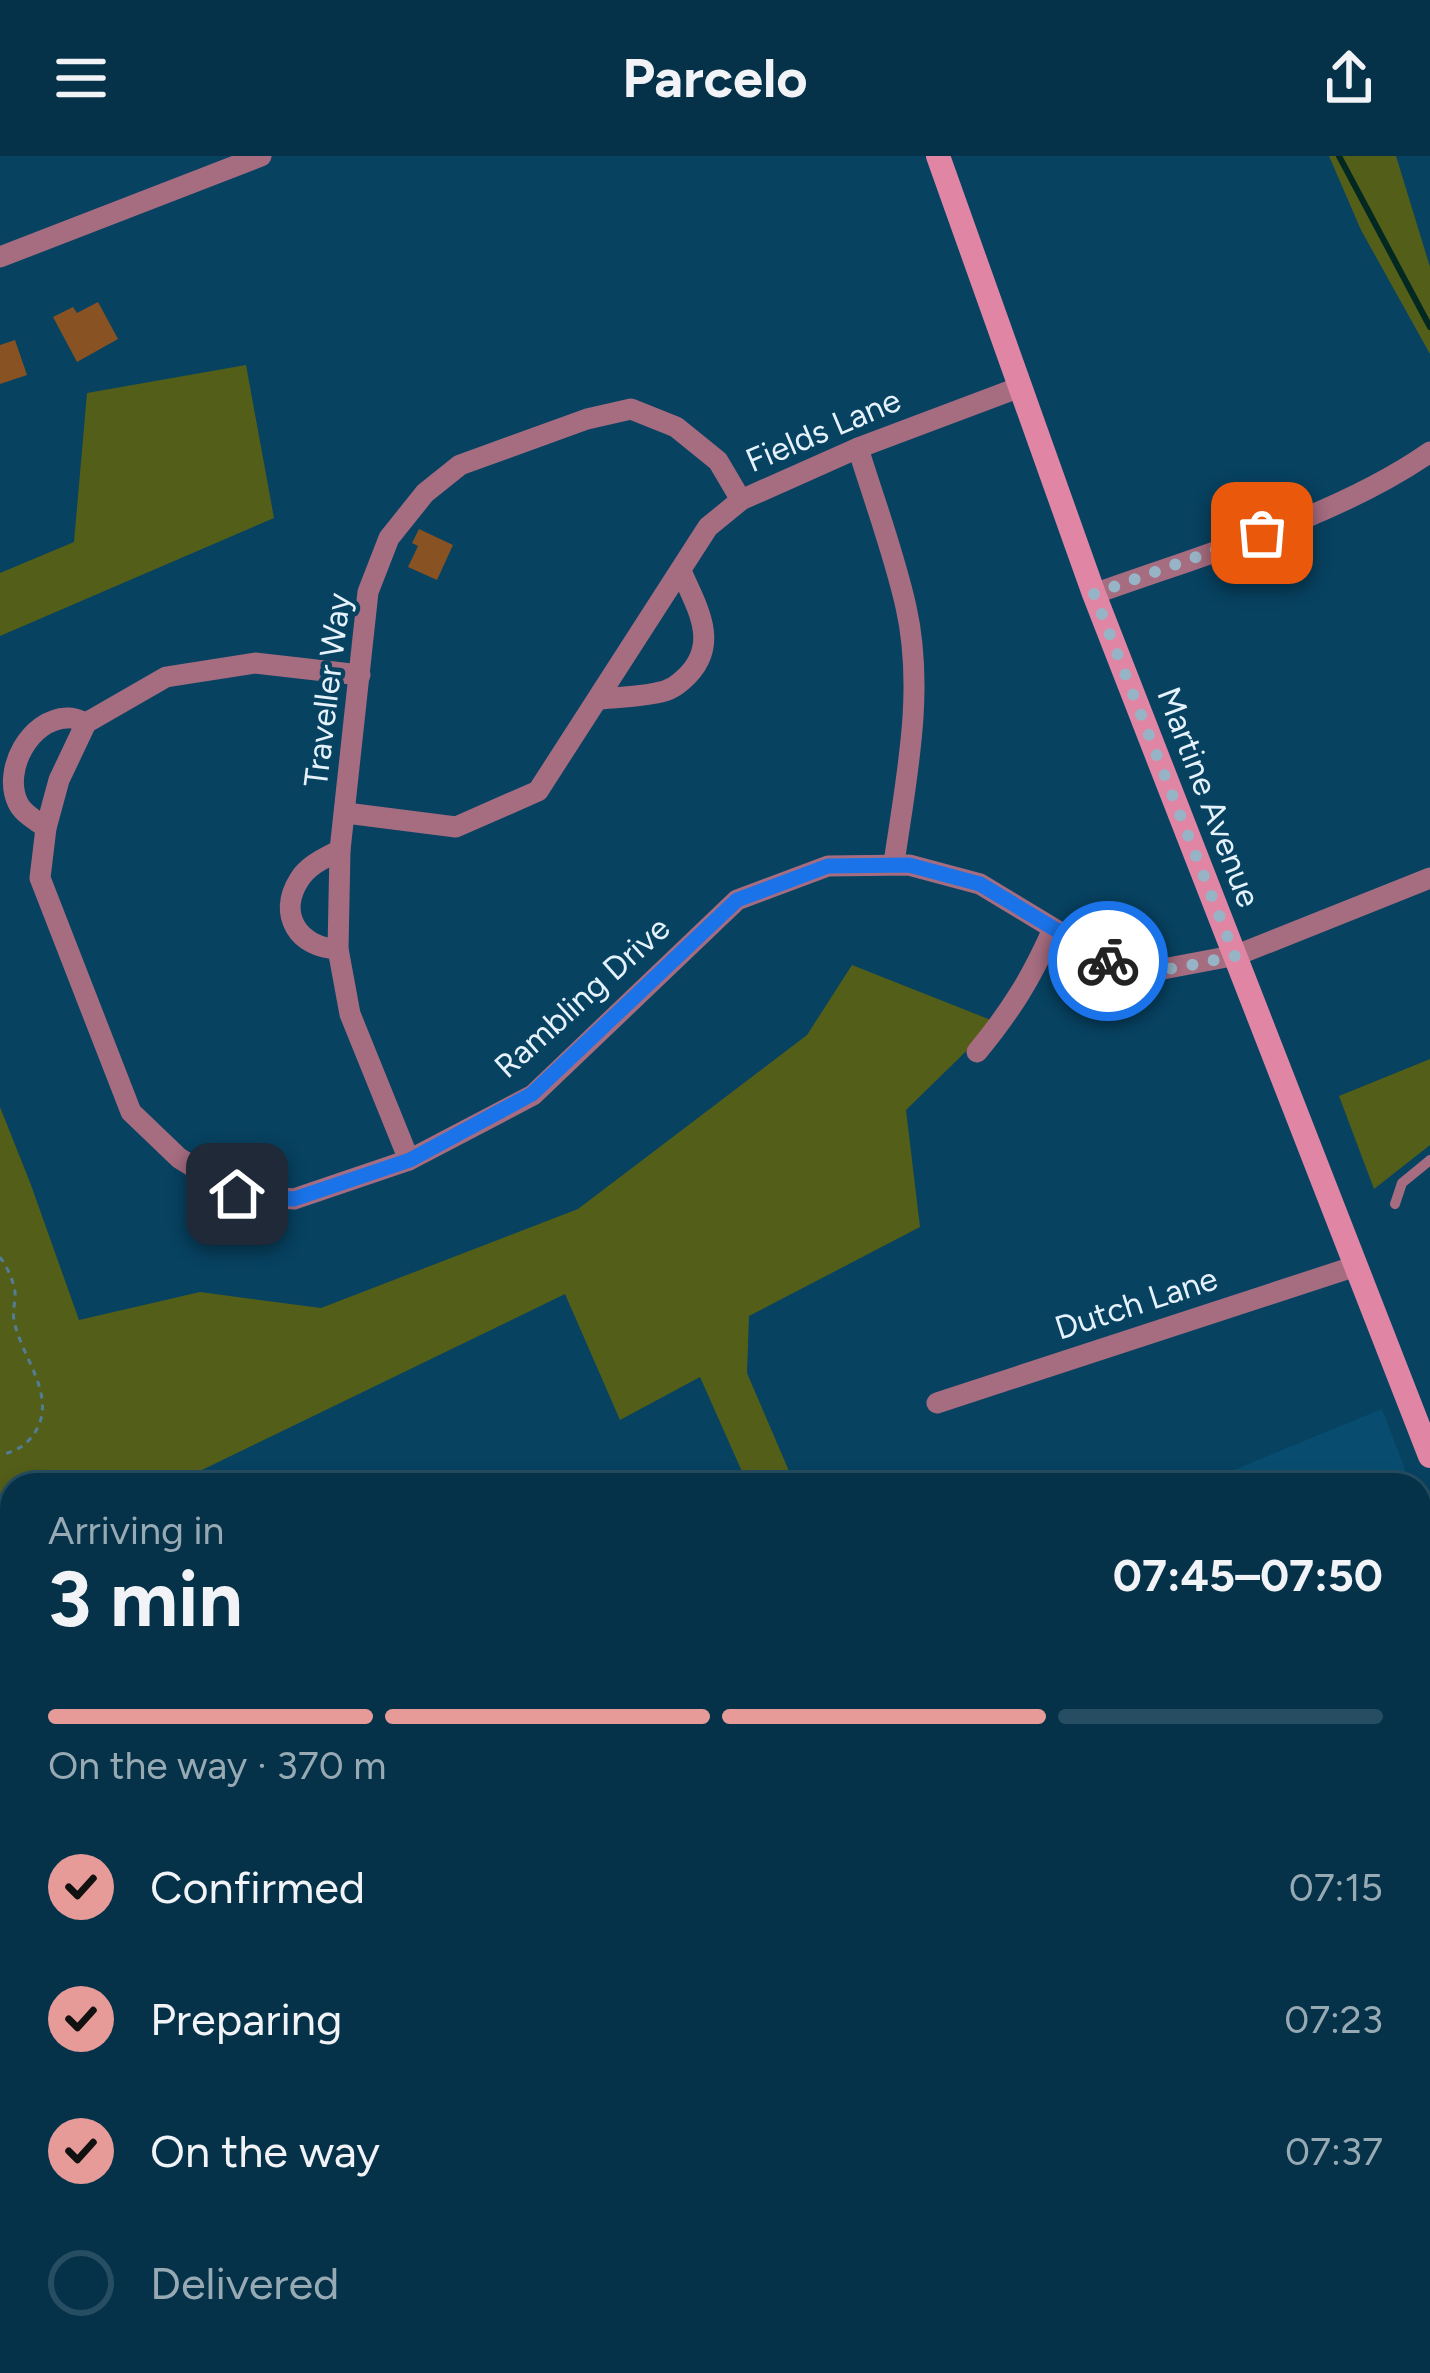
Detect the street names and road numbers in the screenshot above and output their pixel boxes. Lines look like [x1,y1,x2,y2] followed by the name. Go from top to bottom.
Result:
[740,380,906,480] street label: Fields Lane
[296,590,358,789] street label: Traveller Way
[1149,682,1269,912] street label: Martine Avenue
[486,908,678,1086] street label: Rambling Drive
[1050,1258,1222,1348] street label: Dutch Lane

